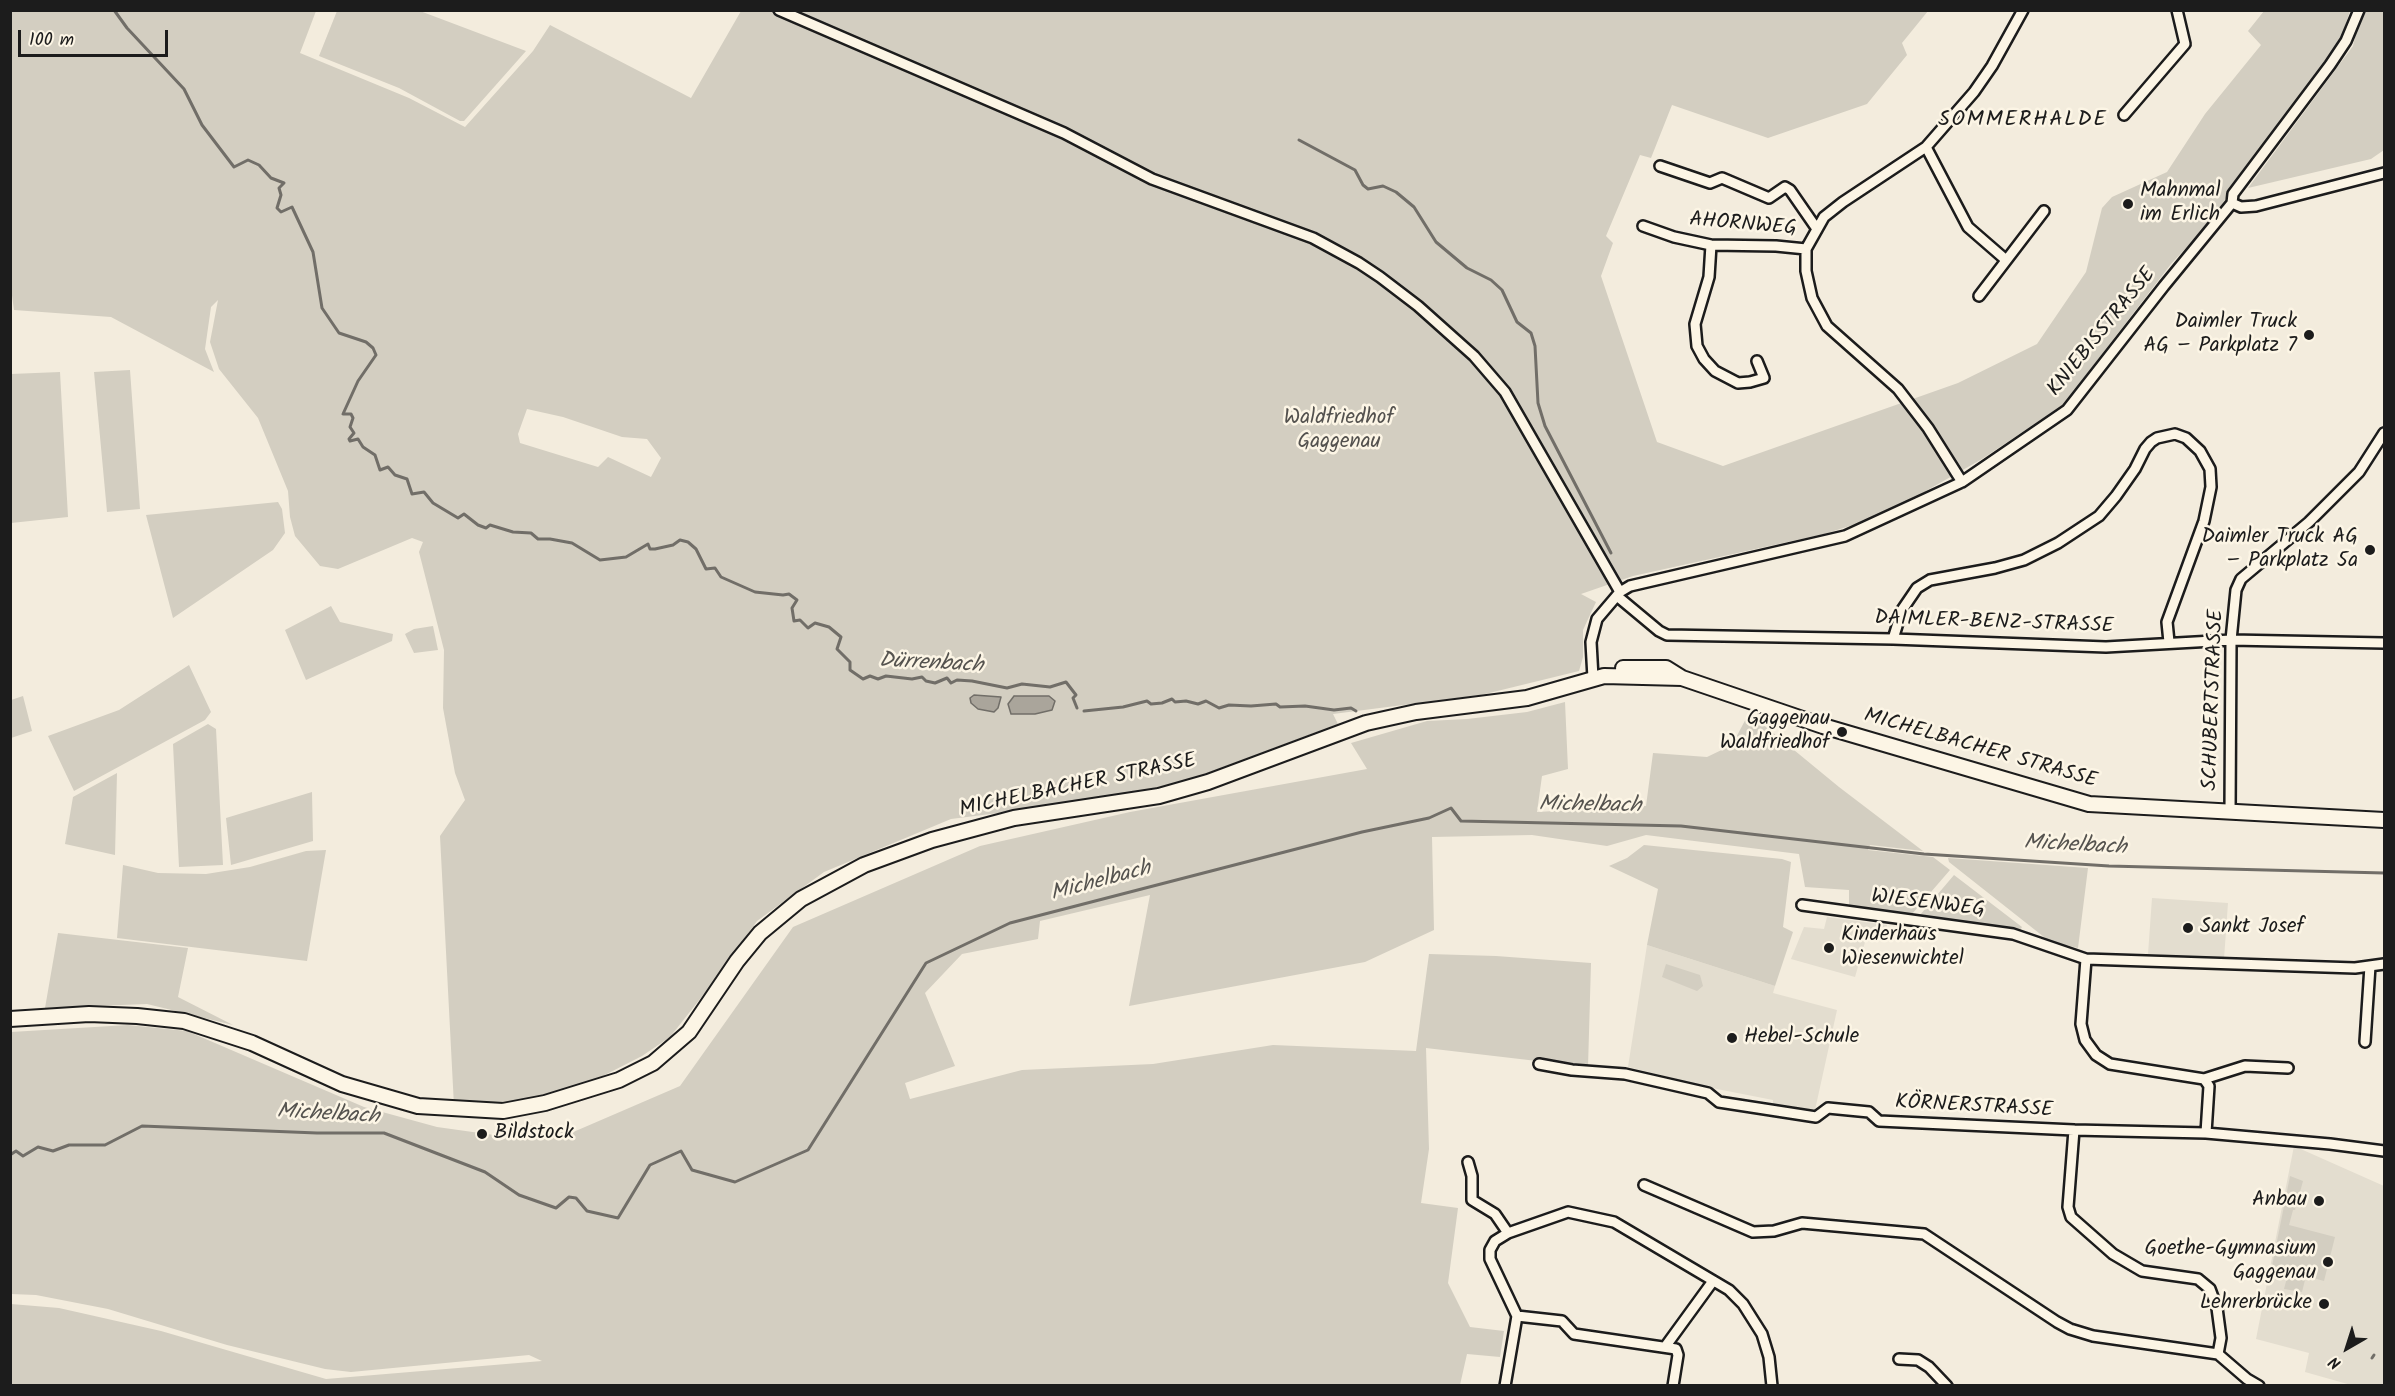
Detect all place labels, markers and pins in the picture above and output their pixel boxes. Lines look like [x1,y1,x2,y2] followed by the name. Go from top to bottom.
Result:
[2140,179,2221,229] place label: Mahnmal im Erlich
[2121,197,2135,211] marker: Mahnmal im Erlich
[2143,310,2297,360] place label: Daimler Truck AG − Parkplatz 7
[2302,328,2316,342] marker: Daimler Truck AG − Parkplatz 7
[2201,525,2358,575] place label: Daimler Truck AG − Parkplatz 5a
[2363,543,2377,557] marker: Daimler Truck AG − Parkplatz 5a
[1720,707,1830,757] place label: Gaggenau Waldfriedhof
[1835,725,1849,739] marker: Gaggenau Waldfriedhof
[2200,915,2304,941] place label: Sankt Josef
[2181,921,2195,935] marker: Sankt Josef
[1841,923,1964,973] place label: Kinderhaus Wiesenwichtel
[1822,941,1836,955] marker: Kinderhaus Wiesenwichtel
[1744,1025,1859,1051] place label: Hebel-Schule
[1725,1031,1739,1045] marker: Hebel-Schule
[494,1121,574,1147] place label: Bildstock
[475,1127,489,1141] marker: Bildstock
[2252,1188,2307,1214] place label: Anbau
[2312,1194,2326,1208] marker: Anbau
[2145,1237,2316,1287] place label: Goethe-Gymnasium Gaggenau
[2321,1255,2335,1269] marker: Goethe-Gymnasium Gaggenau
[2200,1291,2312,1317] place label: Lehrerbrücke
[2317,1297,2331,1311] marker: Lehrerbrücke

